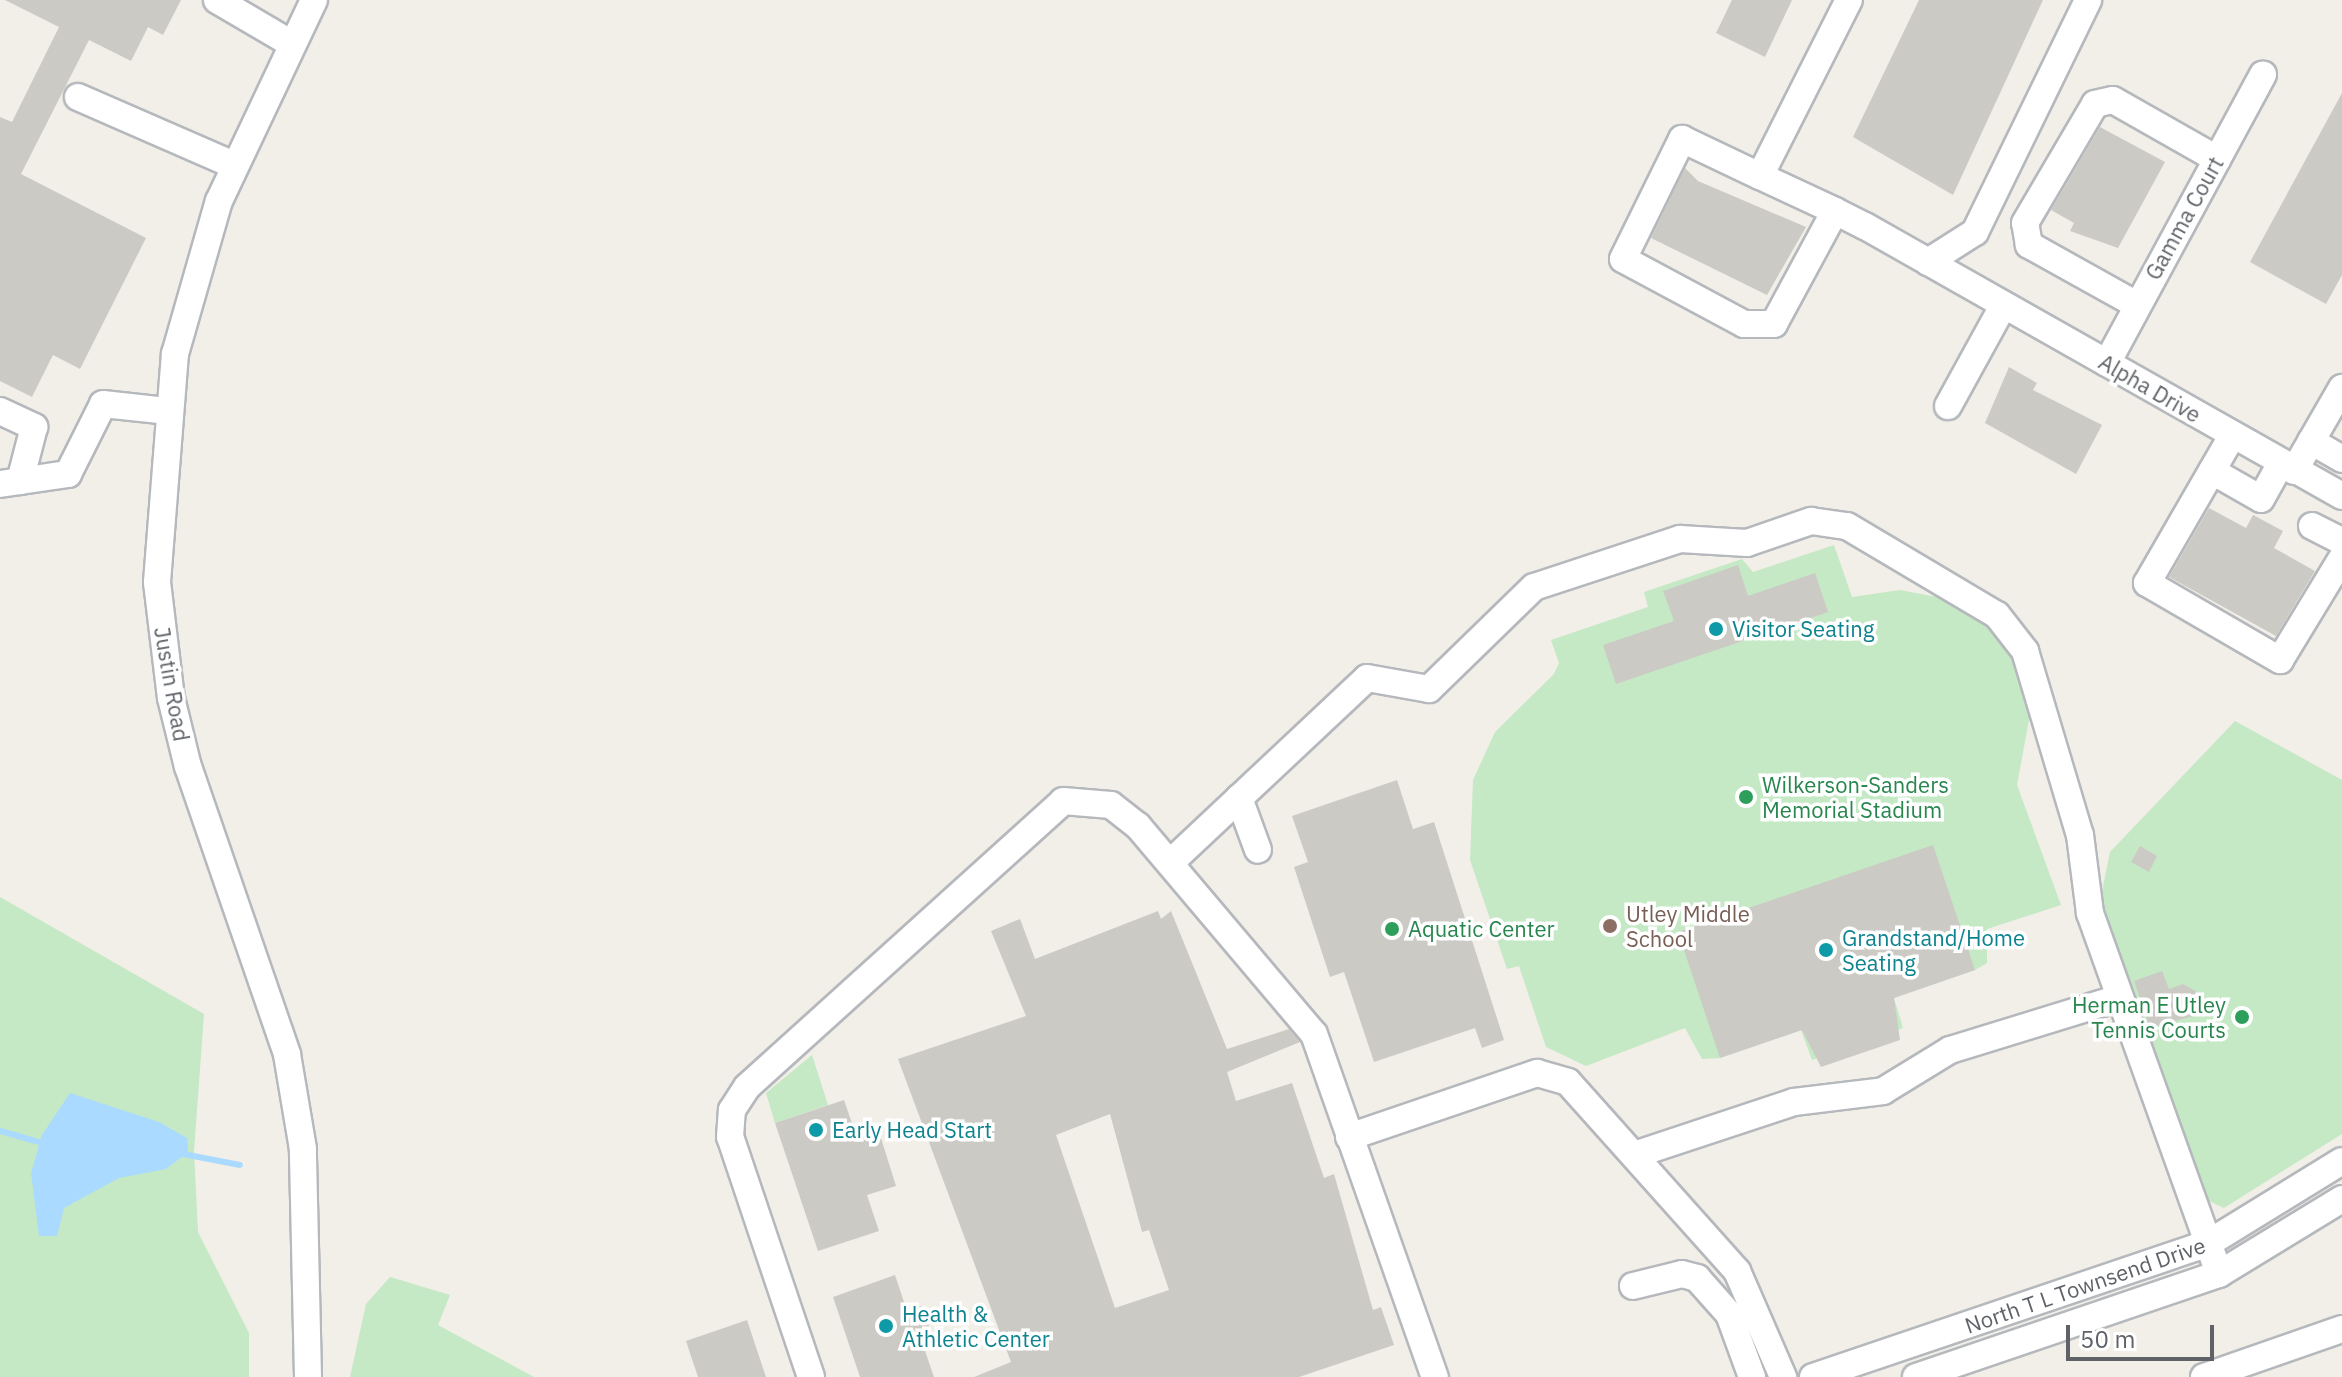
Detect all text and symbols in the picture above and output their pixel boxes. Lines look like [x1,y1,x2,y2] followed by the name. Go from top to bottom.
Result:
[2139,152,2229,284] street label: Gamma Court
[2094,348,2206,428] street label: Alpha Drive
[1732,616,1874,642] place label: Visitor Seating
[1707,620,1725,638] marker: Visitor Seating
[149,625,195,743] street label: Justin Road
[1762,771,1949,822] place label: Wilkerson-Sanders Memorial Stadium
[1737,788,1755,806] marker: Wilkerson-Sanders Memorial Stadium
[1626,900,1750,952] place label: Utley Middle School
[1408,916,1555,942] place label: Aquatic Center
[1601,917,1619,935] marker: Utley Middle School
[1383,920,1401,938] marker: Aquatic Center
[1842,924,2025,976] place label: Grandstand/Home Seating
[1817,941,1835,959] marker: Grandstand/Home Seating
[2072,991,2226,1042] place label: Herman E Utley Tennis Courts
[2233,1008,2251,1026] marker: Herman E Utley Tennis Courts
[832,1117,992,1143] place label: Early Head Start
[807,1121,825,1139] marker: Early Head Start
[1961,1231,2209,1339] street label: North T L Townsend Drive
[902,1300,1050,1352] place label: Health & Athletic Center
[2070,1309,2218,1359] scale bar
[877,1317,895,1335] marker: Health & Athletic Center
[2080,1323,2135,1355] text: 50 m

